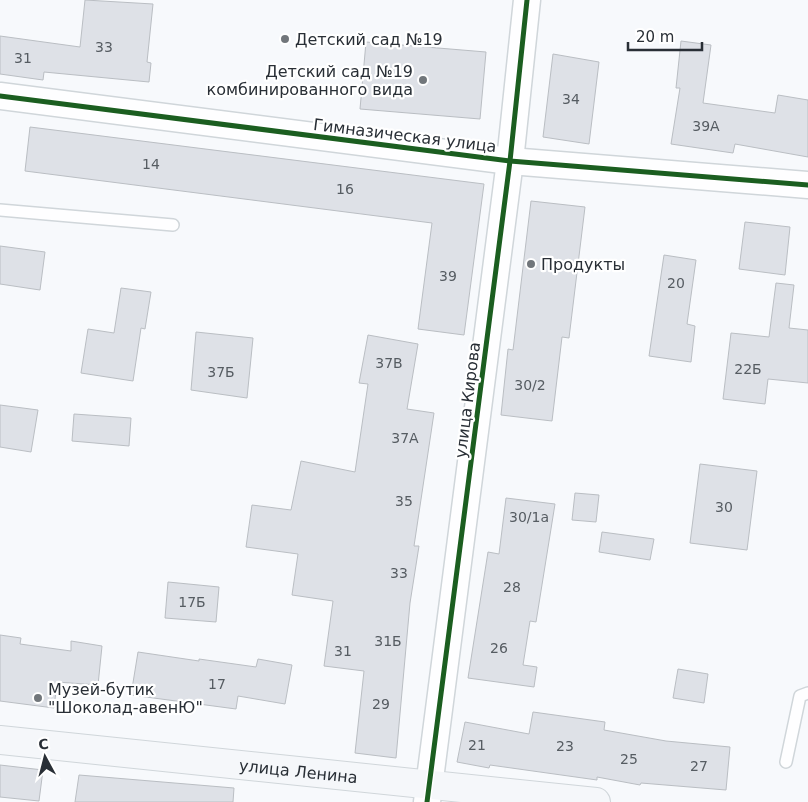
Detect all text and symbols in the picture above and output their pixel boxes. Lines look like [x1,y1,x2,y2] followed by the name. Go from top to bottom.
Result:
[628,20,702,52] scale bar
[636,28,674,46] text: 20 m
[295,30,443,49] place label: Детский сад №19
[279,33,291,45] marker: Детский сад №19
[95,39,113,55] house number: 33
[14,50,32,66] house number: 31
[206,62,413,99] place label: Детский сад №19 комбинированного вида
[417,74,429,86] marker: Детский сад №19 комбинированного вида
[562,91,580,107] house number: 34
[312,115,498,156] street label: Гимназическая улица
[692,118,720,134] house number: 39А
[142,156,160,172] house number: 14
[336,181,354,197] house number: 16
[541,255,625,274] place label: Продукты
[525,258,537,270] marker: Продукты
[439,268,457,284] house number: 39
[667,275,685,291] house number: 20
[451,341,484,459] street label: улица Кирова
[375,355,403,371] house number: 37В
[734,361,762,377] house number: 22Б
[207,364,235,380] house number: 37Б
[514,377,546,393] house number: 30/2
[391,430,419,446] house number: 37А
[395,493,413,509] house number: 35
[715,499,733,515] house number: 30
[509,509,549,525] house number: 30/1а
[390,565,408,581] house number: 33
[503,579,521,595] house number: 28
[178,594,206,610] house number: 17Б
[374,633,402,649] house number: 31Б
[490,640,508,656] house number: 26
[334,643,352,659] house number: 31
[208,676,226,692] house number: 17
[48,680,203,717] place label: Музей-бутик "Шоколад-авенЮ"
[32,692,44,704] marker: Музей-бутик "Шоколад-авенЮ"
[372,696,390,712] house number: 29
[20,732,70,782] north arrow
[37,736,49,753] text: С
[468,737,486,753] house number: 21
[556,738,574,754] house number: 23
[620,751,638,767] house number: 25
[238,756,358,787] street label: улица Ленина
[690,758,708,774] house number: 27

